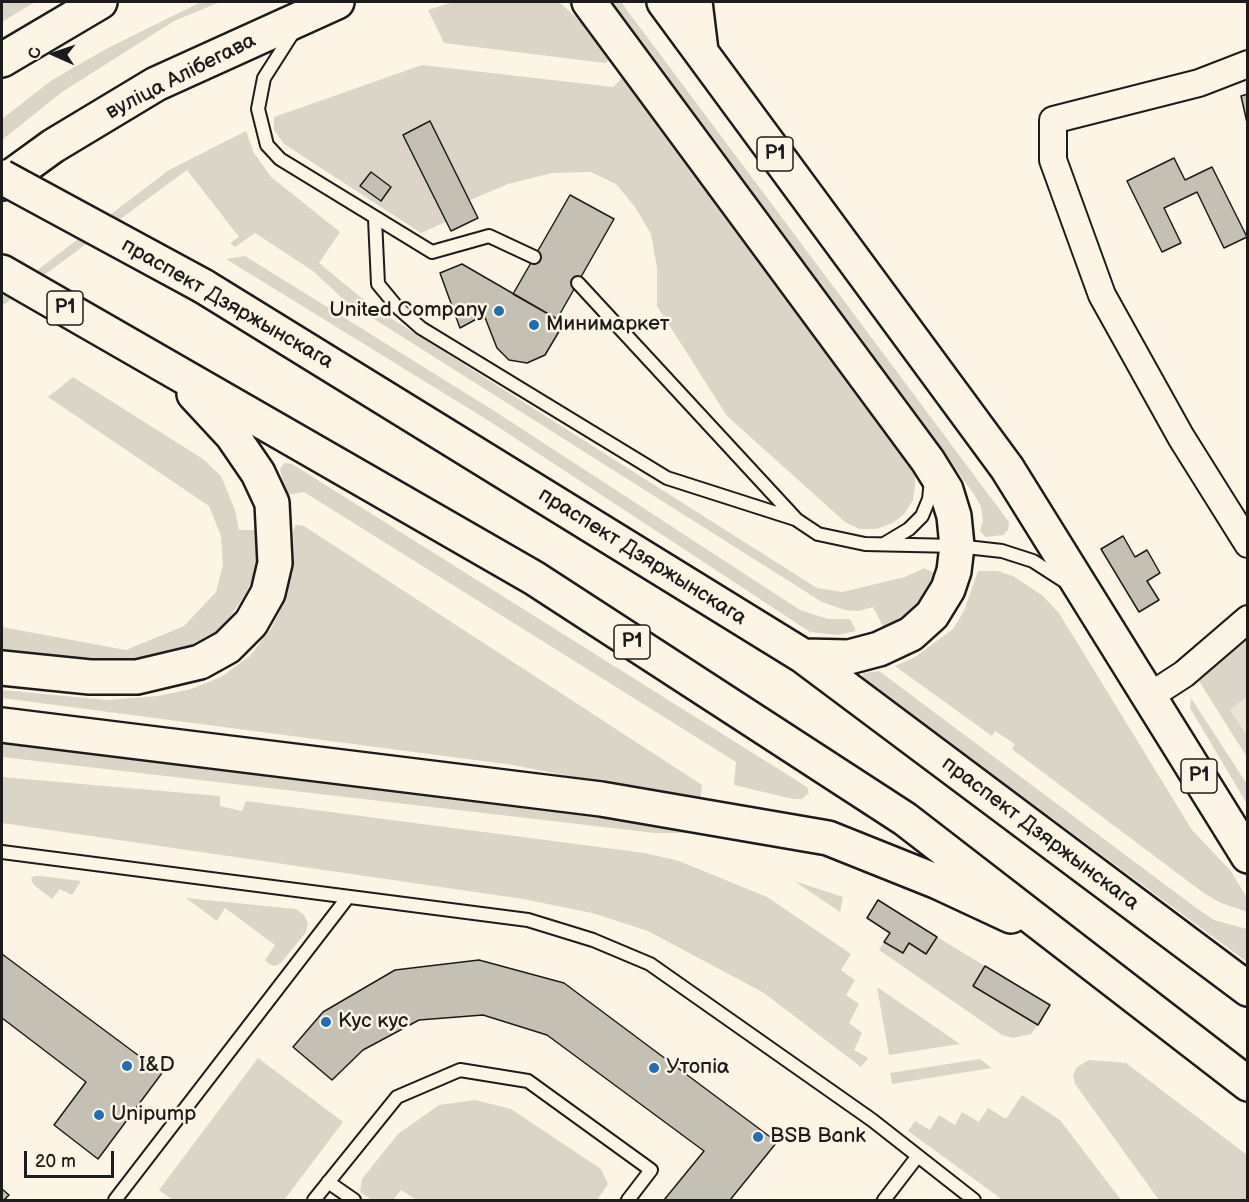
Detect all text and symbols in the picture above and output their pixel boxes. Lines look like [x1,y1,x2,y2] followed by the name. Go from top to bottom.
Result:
[24,24,84,84] north arrow
[102,28,260,126] street label: вуліца Алібегава
[26,47,45,59] text: С
[757,137,793,171] road number: Р1
[117,233,337,375] street label: праспект Дзяржынскага
[47,291,83,325] road number: Р1
[329,298,487,324] place label: United Company
[492,304,506,318] marker: United Company
[546,312,670,338] place label: Минимаркет
[527,318,541,332] marker: Минимаркет
[533,483,751,631] street label: праспект Дзяржынскага
[614,625,650,659] road number: Р1
[936,752,1144,916] street label: праспект Дзяржынскага
[1181,759,1217,793] road number: Р1
[338,1009,408,1035] place label: Кус кус
[319,1015,333,1029] marker: Кус кус
[139,1053,175,1079] place label: I&D
[666,1055,730,1081] place label: Утопiа
[120,1059,134,1073] marker: I&D
[647,1061,661,1075] marker: Утопiа
[111,1102,196,1128] place label: Unipump
[92,1108,106,1122] marker: Unipump
[770,1124,866,1150] place label: BSB Bank
[751,1130,765,1144] marker: BSB Bank
[27,1139,117,1177] scale bar
[35,1151,76,1172] text: 20 m

